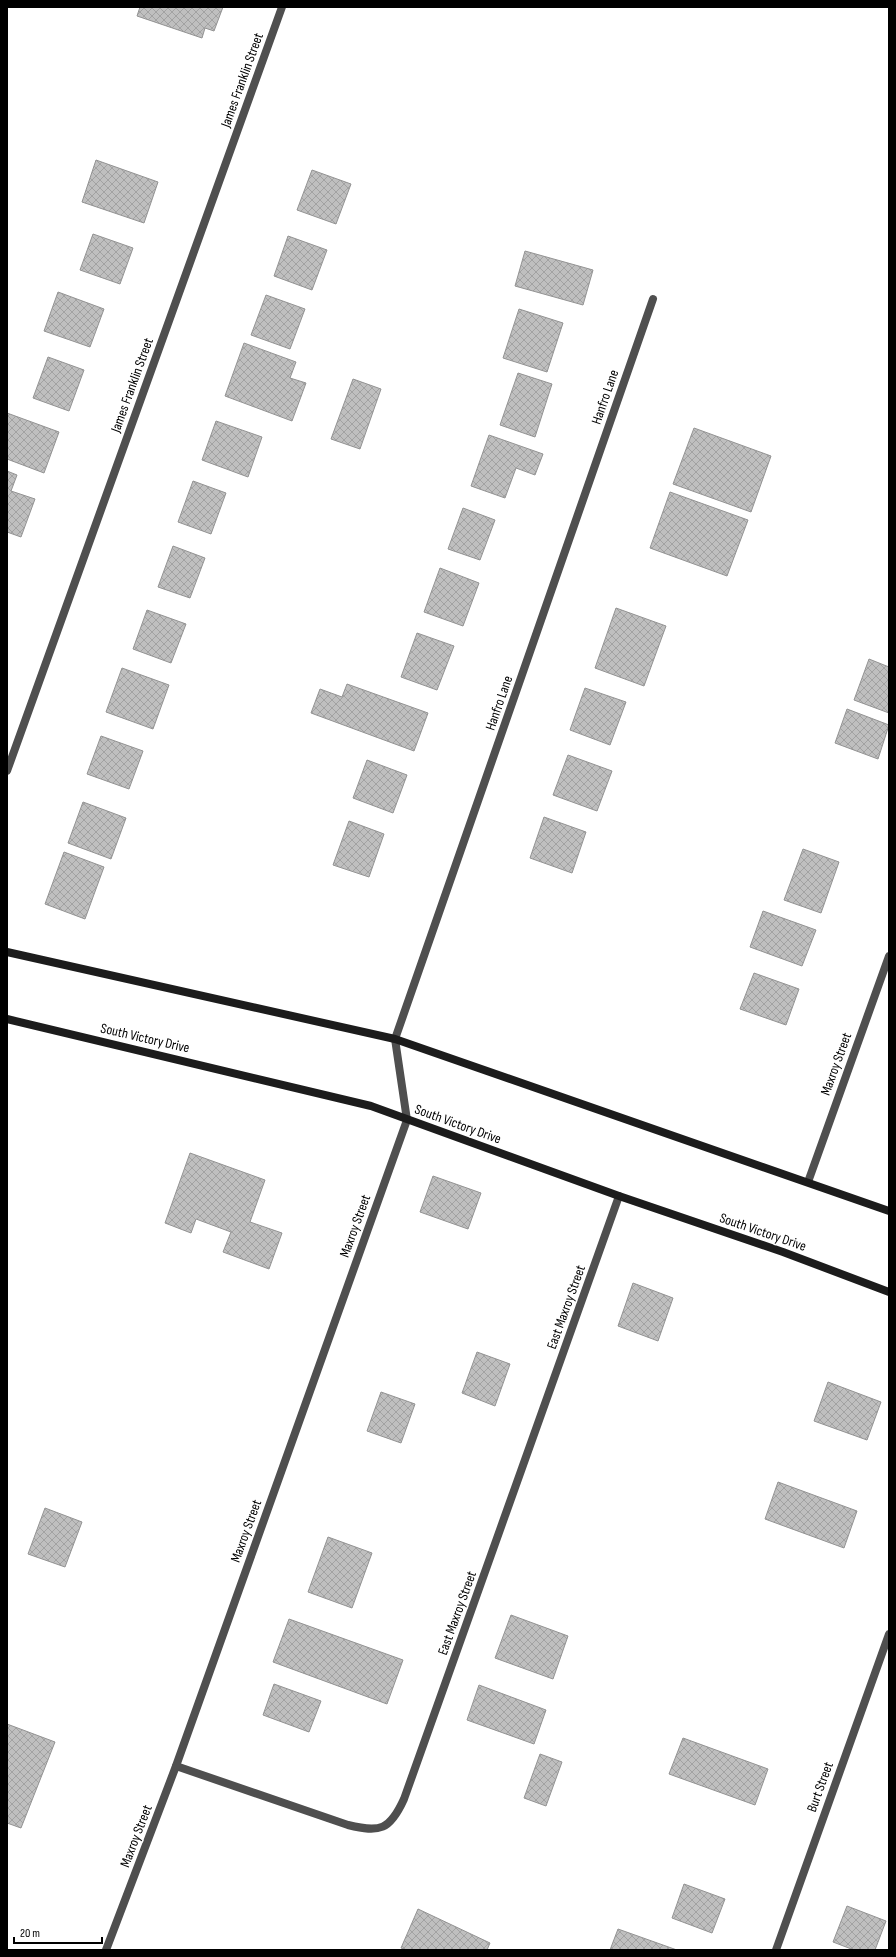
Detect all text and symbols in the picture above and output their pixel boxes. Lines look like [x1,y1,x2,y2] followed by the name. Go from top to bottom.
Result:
[217,30,267,130] street label: James Franklin Street
[107,335,157,435] street label: James Franklin Street
[588,367,622,427] street label: Hanfro Lane
[482,673,516,733] street label: Hanfro Lane
[99,1020,191,1056] street label: South Victory Drive
[817,1030,855,1098] street label: Maxroy Street
[412,1100,504,1148] street label: South Victory Drive
[336,1192,374,1260] street label: Maxroy Street
[717,1209,809,1255] street label: South Victory Drive
[543,1263,589,1351] street label: East Maxroy Street
[227,1497,265,1565] street label: Maxroy Street
[434,1569,480,1657] street label: East Maxroy Street
[803,1760,837,1814] street label: Burt Street
[116,1802,156,1870] street label: Maxroy Street
[14,1919,102,1945] scale bar
[20,1926,40,1941] text: 20 m

